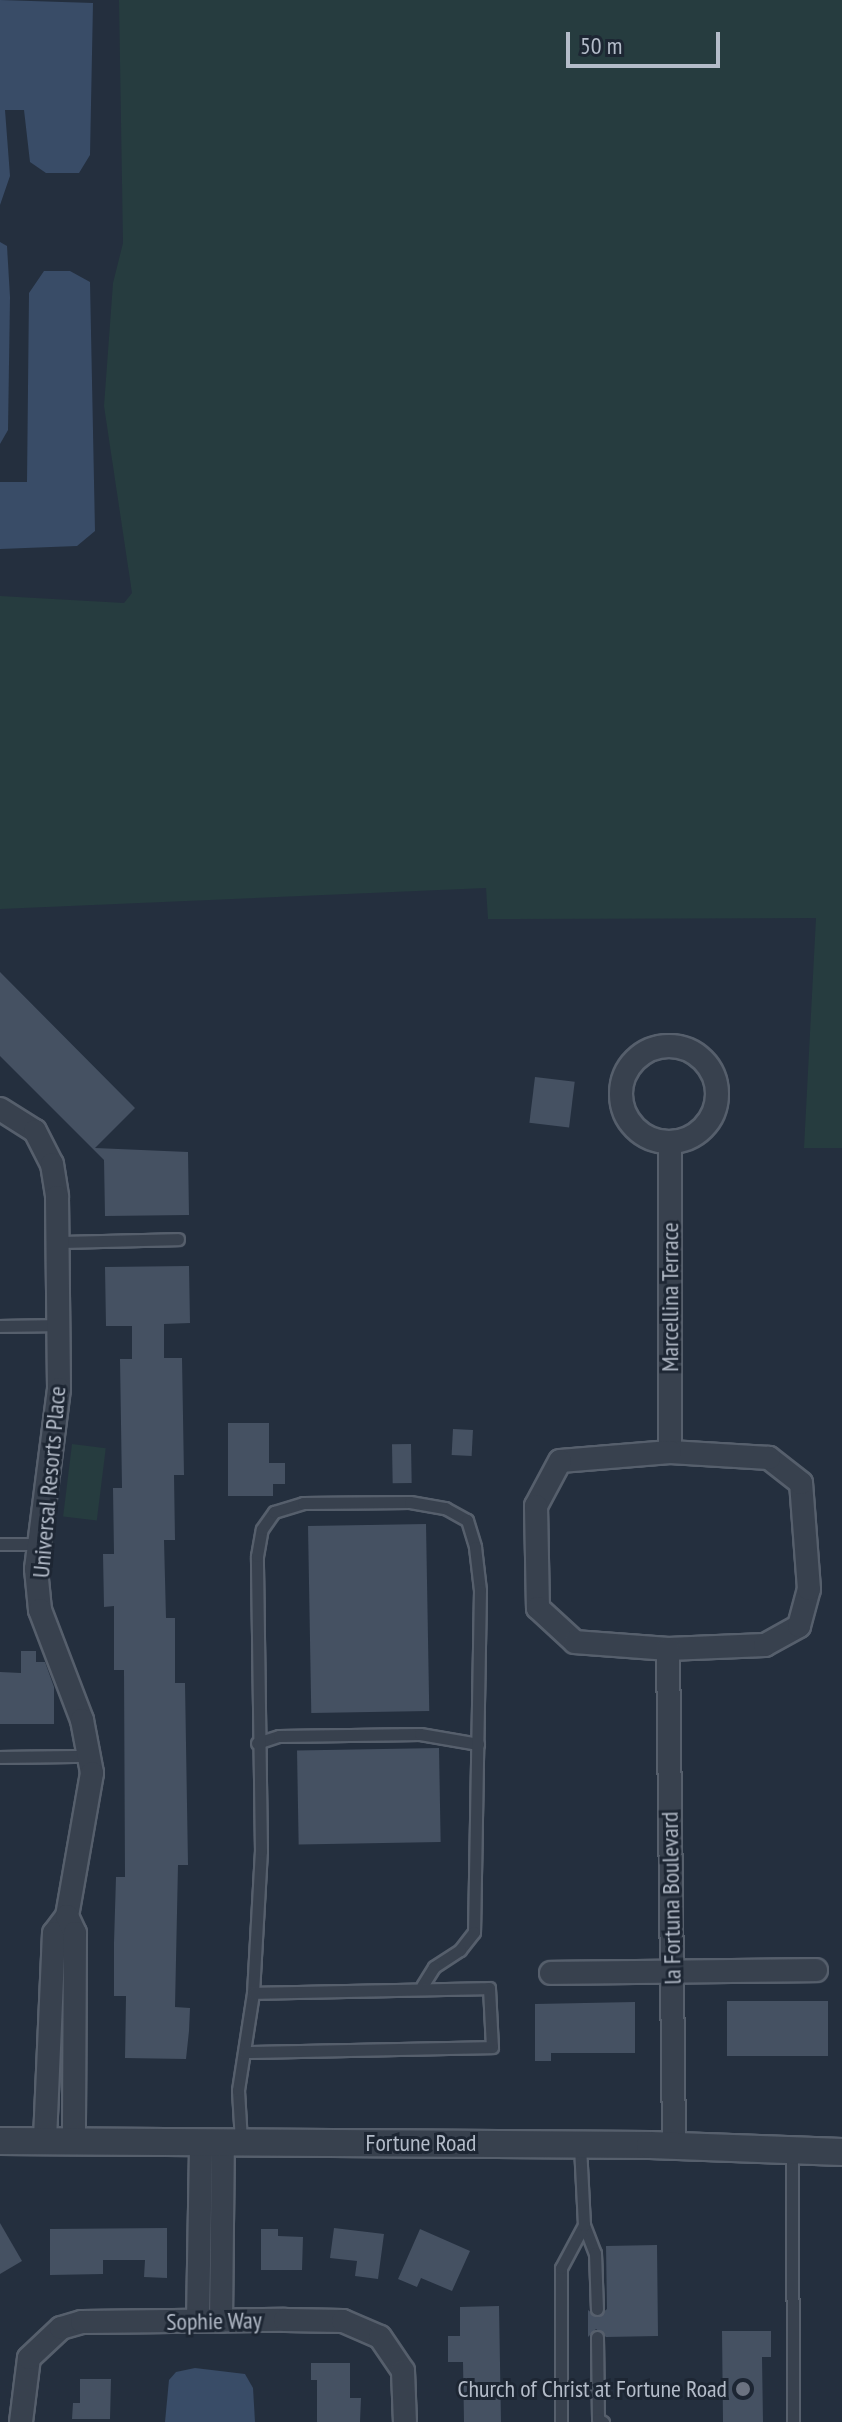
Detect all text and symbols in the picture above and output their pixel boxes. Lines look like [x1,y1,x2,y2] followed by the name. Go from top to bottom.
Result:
[570,16,724,66] scale bar
[580,30,622,61] text: 50 m
[656,1222,684,1372] street label: Marcellina Terrace
[26,1385,72,1579] street label: Universal Resorts Place
[655,1811,687,1985] street label: la Fortuna Boulevard
[366,2129,476,2157] street label: Fortune Road
[166,2306,262,2336] street label: Sophie Way
[458,2375,727,2403] place label: Church of Christ at Fortune Road
[734,2380,752,2398] marker: Church of Christ at Fortune Road

